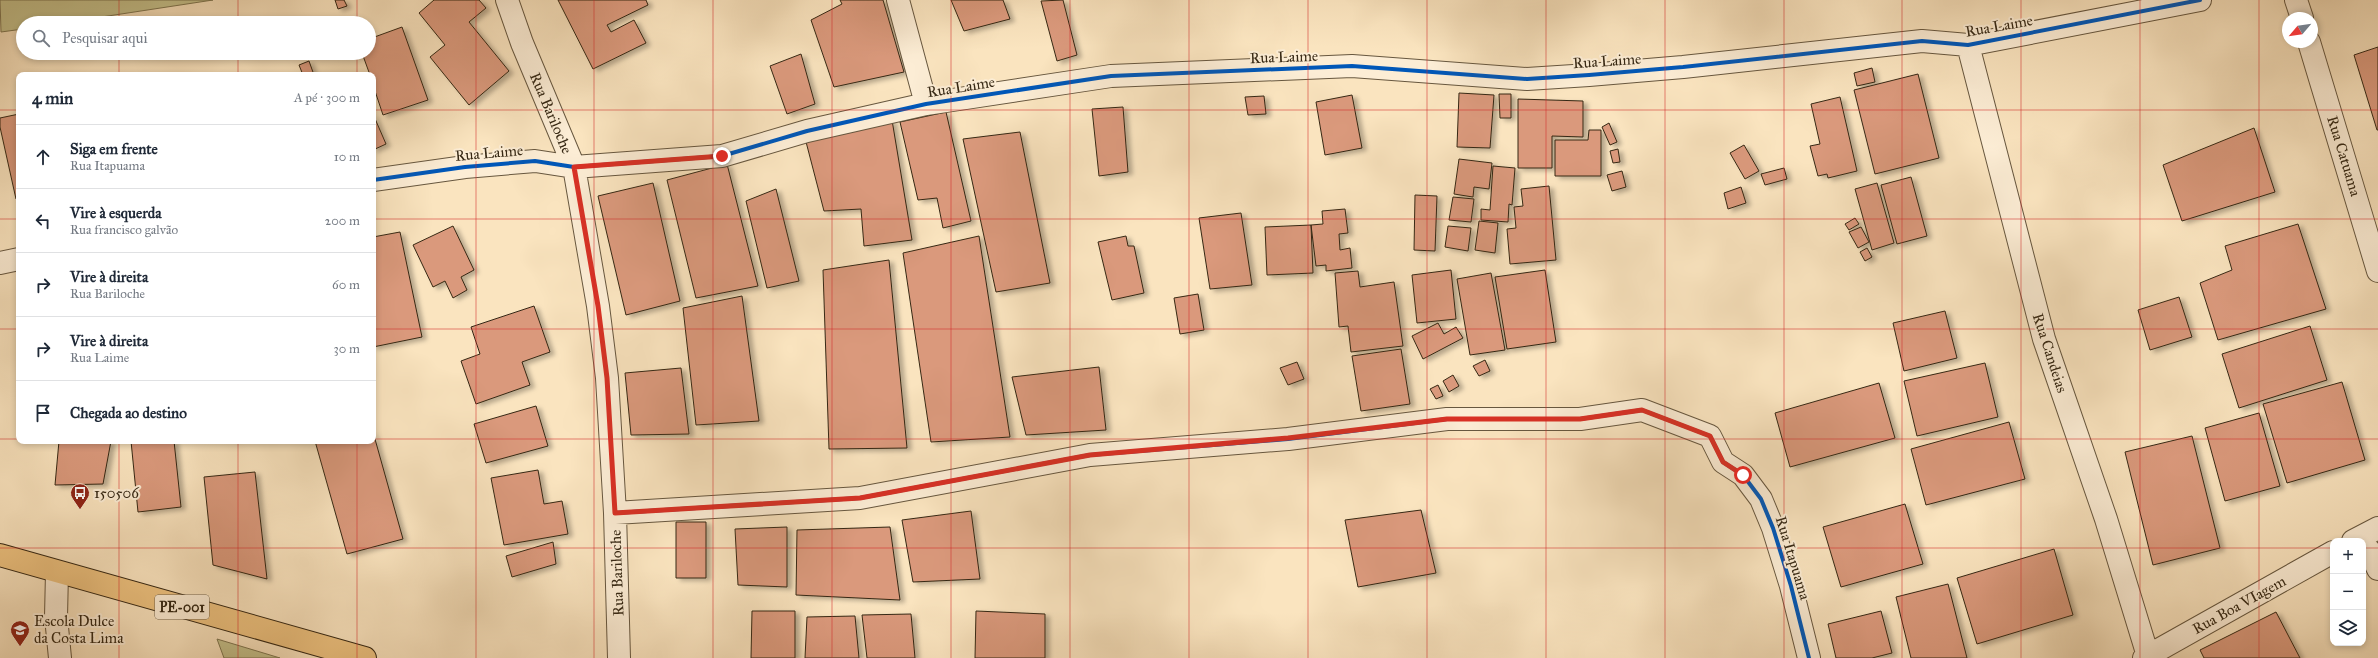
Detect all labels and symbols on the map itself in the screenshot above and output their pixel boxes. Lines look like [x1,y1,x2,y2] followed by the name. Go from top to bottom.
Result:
[1964,11,2034,41] street label: Rua Laime
[2282,12,2318,48] north arrow
[1250,47,1318,67] street label: Rua Laime
[1572,50,1642,72] street label: Rua Laime
[526,70,576,156] street label: Rua Bariloche
[926,73,996,101] street label: Rua Laime
[2323,114,2365,199] street label: Rua Catuama
[454,141,524,165] street label: Rua Laime
[713,147,731,165] route end
[2029,311,2071,395] street label: Rua Candeias
[1734,466,1752,484] route start
[69,482,91,510] bus stop icon: 150506
[94,484,140,502] place label: 150506
[1772,514,1814,603] street label: Rua Itapuama
[606,529,628,617] street label: Rua Bariloche
[2189,572,2289,638] street label: Rua Boa VIagem
[155,595,209,619] road number: PE-001
[34,612,124,647] place label: Escola Dulce da Costa Lima
[9,619,31,647] school or university icon: Escola Dulce da Costa Lima

